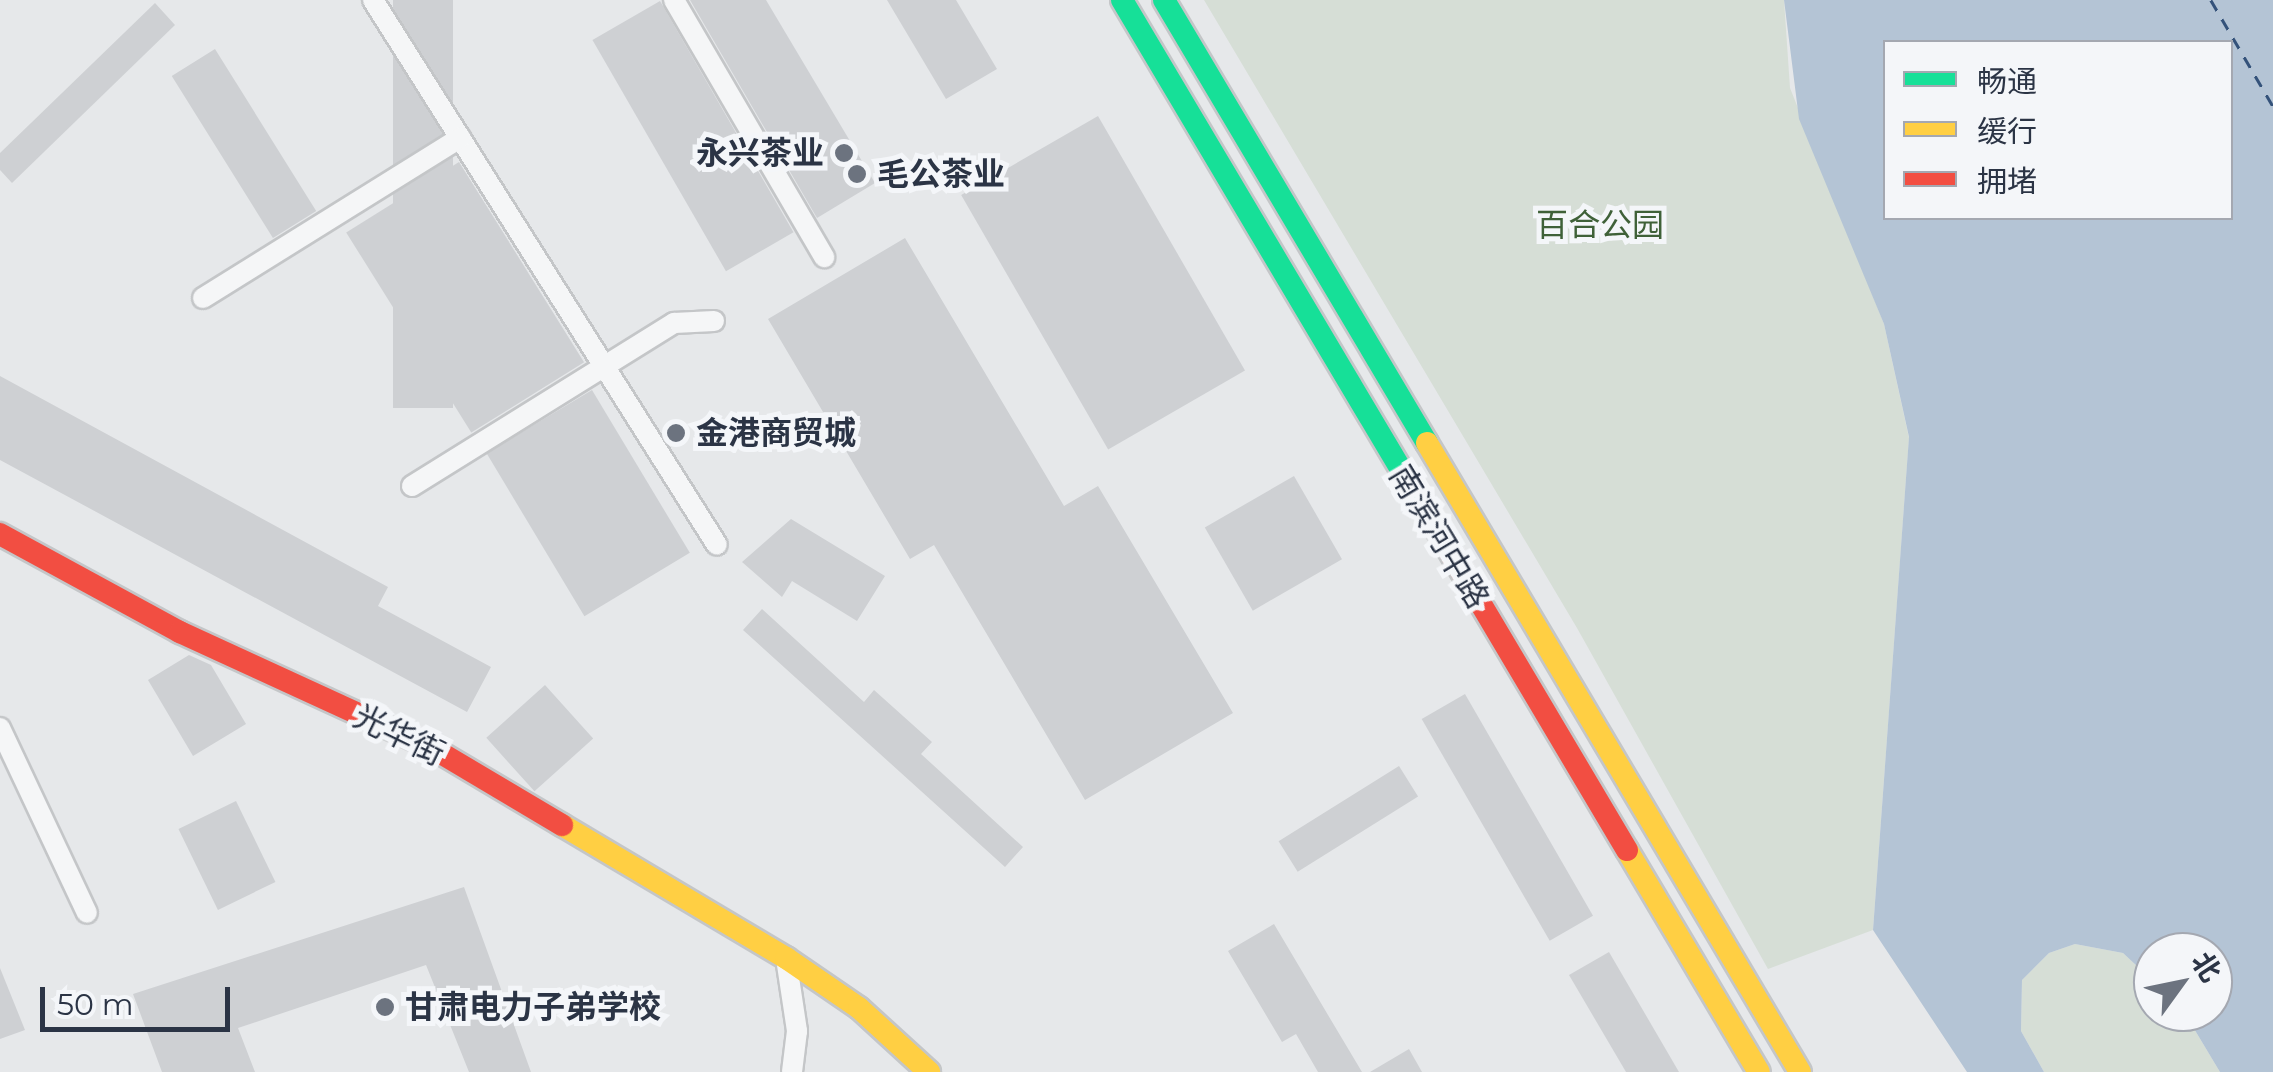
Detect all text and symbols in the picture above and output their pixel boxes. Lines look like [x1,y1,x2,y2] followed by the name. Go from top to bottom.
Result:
[1883,40,2233,220] legend
[1977,63,2037,100] text: 畅通
[1977,113,2037,150] text: 缓行
[696,134,824,172] place label: 永兴茶业
[833,142,855,164] marker: 永兴茶业
[877,155,1005,193] place label: 毛公茶业
[846,163,868,185] marker: 毛公茶业
[1977,163,2037,200] text: 拥堵
[1536,206,1664,244] park label: 百合公园
[696,414,856,452] place label: 金港商贸城
[665,422,687,444] marker: 金港商贸城
[1381,459,1497,615] street label: 南滨河中路
[347,697,451,773] street label: 光华街
[2133,932,2233,1032] north arrow
[2185,946,2228,988] text: 北
[45,967,235,1029] scale bar
[57,986,134,1023] text: 50 m
[405,988,661,1026] place label: 甘肃电力子弟学校
[374,996,396,1018] marker: 甘肃电力子弟学校

